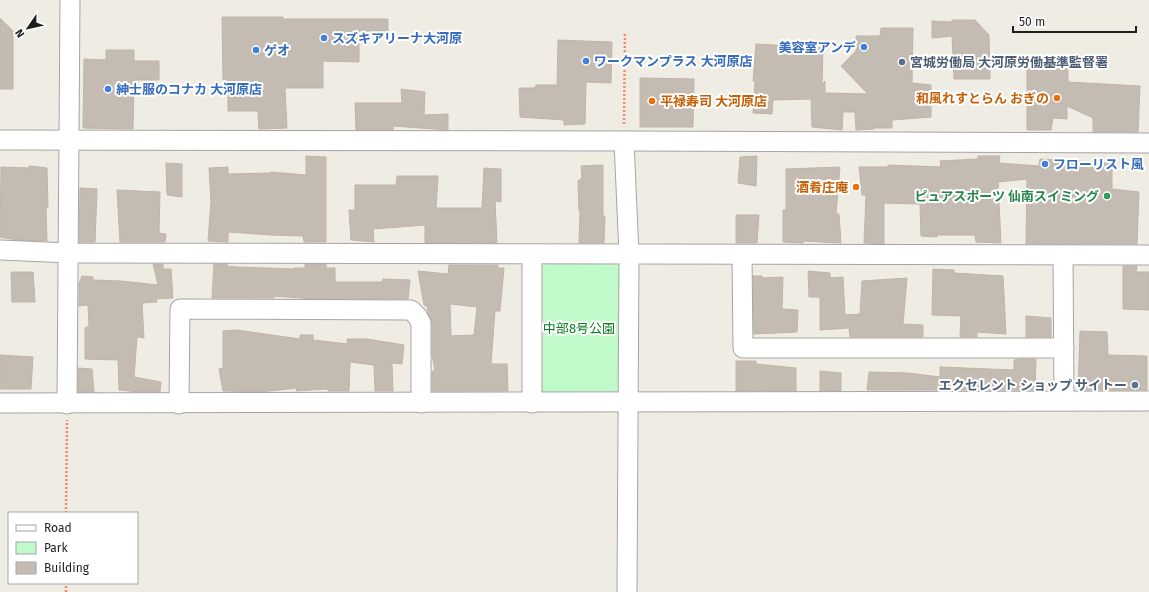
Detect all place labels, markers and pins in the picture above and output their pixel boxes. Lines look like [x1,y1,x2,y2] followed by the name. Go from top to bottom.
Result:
[332,31,462,46] place label: スズキアリーナ大河原
[319,33,329,43] marker: スズキアリーナ大河原
[779,40,856,55] place label: 美容室アンデ
[859,42,869,52] marker: 美容室アンデ
[264,43,290,58] place label: ゲオ
[251,45,261,55] marker: ゲオ
[594,54,752,69] place label: ワークマンプラス 大河原店
[910,55,1108,70] place label: 宮城労働局 大河原労働基準監督署
[581,56,591,66] marker: ワークマンプラス 大河原店
[897,57,907,67] marker: 宮城労働局 大河原労働基準監督署
[116,82,262,97] place label: 紳士服のコナカ 大河原店
[103,84,113,94] marker: 紳士服のコナカ 大河原店
[916,91,1049,106] place label: 和風れすとらん おぎの
[1052,93,1062,103] marker: 和風れすとらん おぎの
[660,94,767,109] place label: 平禄寿司 大河原店
[647,96,657,106] marker: 平禄寿司 大河原店
[1053,157,1144,172] place label: フローリスト風
[1040,159,1050,169] marker: フローリスト風
[796,180,848,195] place label: 酒肴庄庵
[851,182,861,192] marker: 酒肴庄庵
[914,189,1099,204] place label: ピュアスポーツ 仙南スイミング
[1102,191,1112,201] marker: ピュアスポーツ 仙南スイミング
[939,378,1127,393] place label: エクセレント ショップ サイトー
[1130,380,1140,390] marker: エクセレント ショップ サイトー

